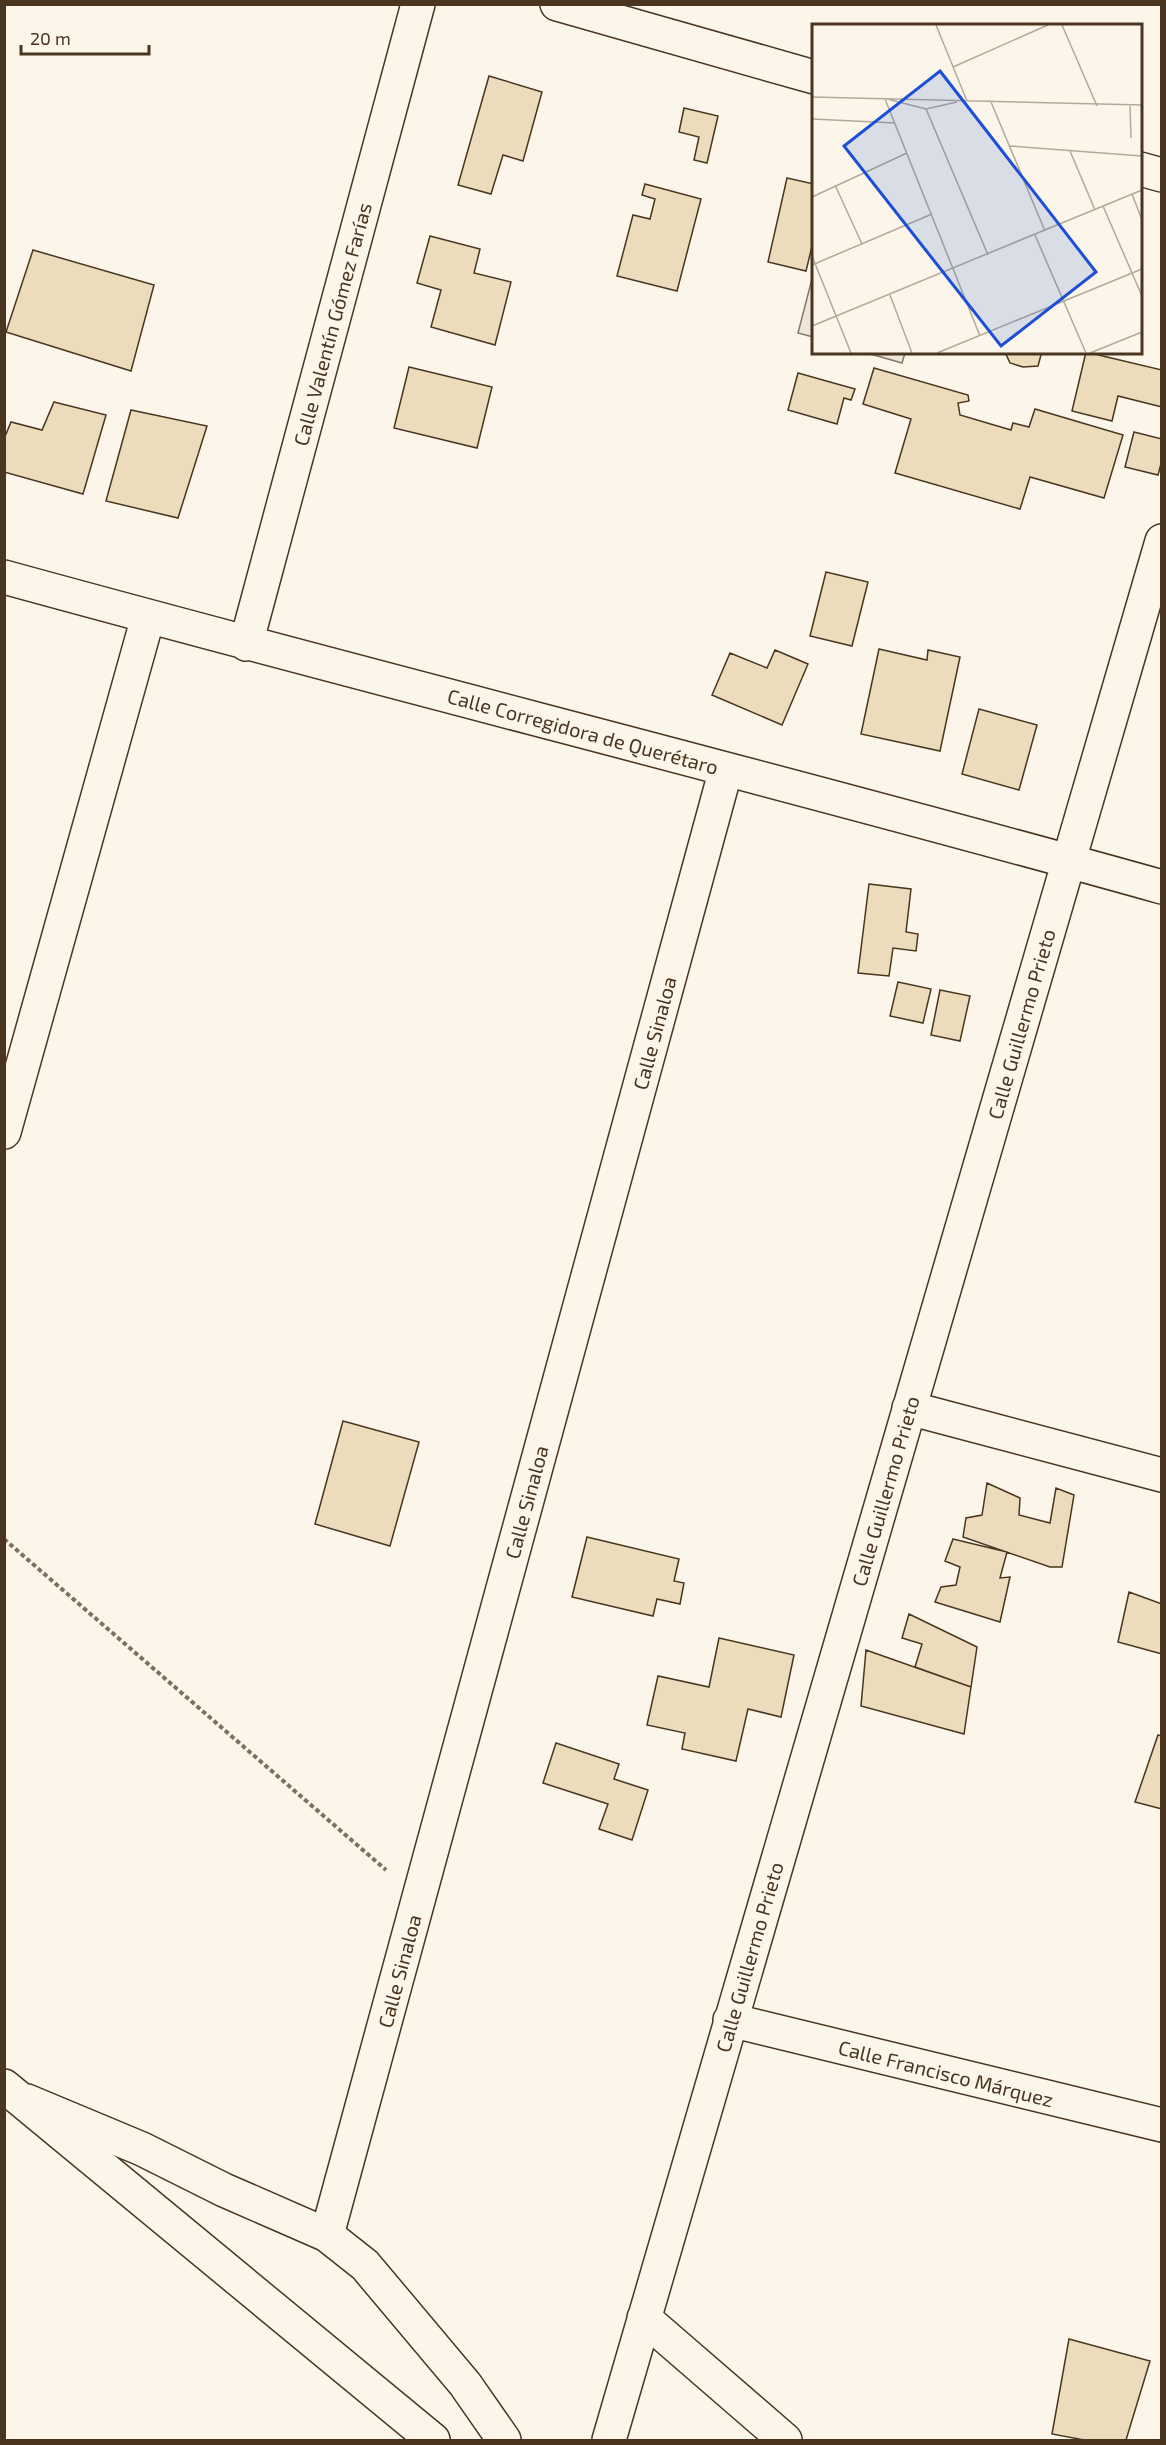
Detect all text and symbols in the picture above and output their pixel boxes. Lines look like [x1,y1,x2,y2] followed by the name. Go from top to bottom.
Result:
[21,18,148,56] scale bar
[812,24,1142,354] inset map
[30,27,71,49] text: 20 m
[288,200,376,448] street label: Calle Valentín Gómez Farías
[445,683,721,779] street label: Calle Corregidora de Querétaro
[982,926,1060,1122] street label: Calle Guillermo Prieto
[627,974,681,1092] street label: Calle Sinaloa
[846,1393,924,1589] street label: Calle Guillermo Prieto
[499,1443,553,1561] street label: Calle Sinaloa
[710,1859,788,2055] street label: Calle Guillermo Prieto
[372,1912,426,2030] street label: Calle Sinaloa
[836,2035,1056,2111] street label: Calle Francisco Márquez

